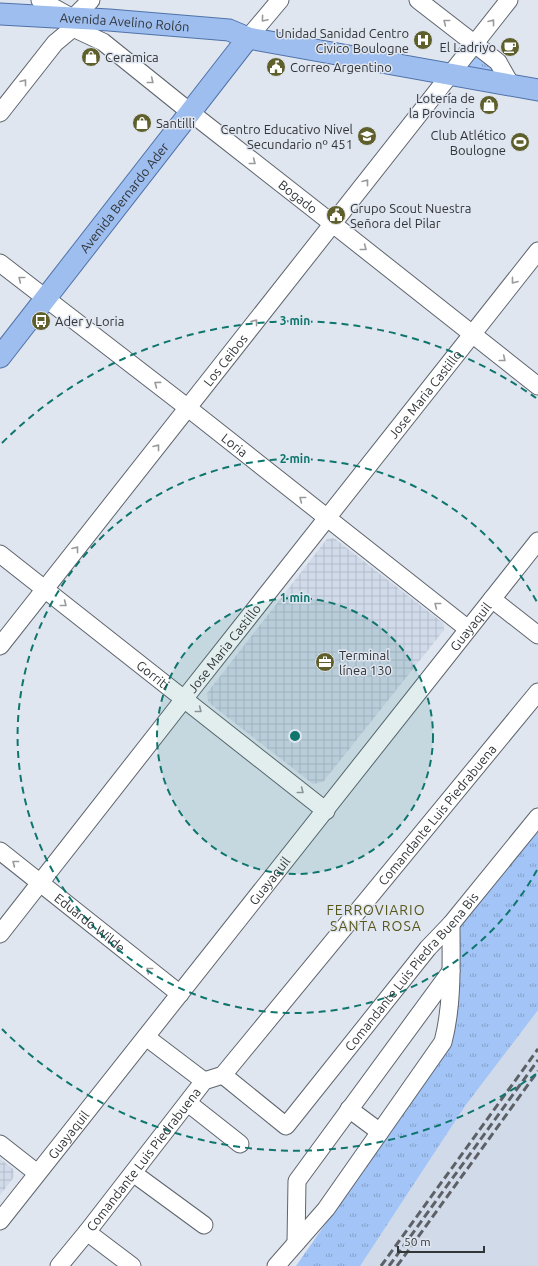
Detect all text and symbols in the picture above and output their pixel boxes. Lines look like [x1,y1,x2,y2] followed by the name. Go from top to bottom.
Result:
[59,10,190,34] street label: Avenida Avelino Rolón
[262,14,269,22] one-way arrow
[444,20,451,27] one-way arrow
[487,20,494,27] one-way arrow
[276,26,409,55] place label: Unidad Sanidad Centro Civico Boulogne
[412,29,434,51] hospital icon: Unidad Sanidad Centro Civico Boulogne
[499,36,521,58] cafe icon: El Ladriyo
[440,40,496,54] place label: El Ladriyo
[80,46,102,68] shop icon: Ceramica
[105,50,159,64] place label: Ceramica
[265,56,287,78] public building icon: Correo Argentino
[290,60,392,74] place label: Correo Argentino
[147,77,154,84] one-way arrow
[19,80,26,87] one-way arrow
[409,91,475,120] place label: Lotería de la Provincia
[478,94,500,116] shop icon: Lotería de la Provincia
[131,112,153,134] shop icon: Santilli
[156,116,195,130] place label: Santilli
[220,122,354,151] place label: Centro Educativo Nivel Secundario nº 451
[356,125,378,147] school or university icon: Centro Educativo Nivel Secundario nº 451
[431,128,506,157] place label: Club Atlético Boulogne
[509,131,531,153] sports icon: Club Atlético Boulogne
[77,140,171,255] street label: Avenida Bernardo Ader
[249,157,256,164] one-way arrow
[276,177,320,216] street label: Bogado
[361,180,368,187] one-way arrow
[350,201,471,230] place label: Grupo Scout Nuestra Señora del Pilar
[325,204,347,226] public building icon: Grupo Scout Nuestra Señora del Pilar
[359,244,366,251] one-way arrow
[18,277,25,284] one-way arrow
[512,277,519,284] one-way arrow
[30,310,52,332] bus stop icon: Ader y Loria
[55,314,124,328] place label: Ader y Loria
[280,314,310,327] text: 3 min
[251,320,258,327] one-way arrow
[201,331,250,389] street label: Los Ceibos
[386,347,464,441] street label: Jose Maria Castillo
[499,354,506,361] one-way arrow
[154,382,161,389] one-way arrow
[219,430,250,459] street label: Loria
[152,445,159,452] one-way arrow
[280,452,310,465] text: 2 min
[300,496,307,503] one-way arrow
[71,546,78,553] one-way arrow
[280,591,310,604] text: 1 min
[59,599,66,606] one-way arrow
[447,599,494,653] street label: Guayaquil
[185,601,263,695] street label: Jose Maria Castillo
[435,602,442,609] one-way arrow
[339,648,392,677] place label: Terminal línea 130
[314,651,336,673] office icon: Terminal línea 130
[134,658,172,692] street label: Gorriti
[194,706,201,713] one-way arrow
[288,729,302,743] centre of rings
[375,742,499,888] street label: Comandante Luis Piedrabuena
[296,786,303,793] one-way arrow
[246,853,293,907] street label: Guayaquil
[12,860,19,867] one-way arrow
[342,889,481,1054] street label: Comandante Luis Piedra Buena Bis
[52,890,128,955] street label: Eduardo Wilde
[326,902,426,934] district label: FERROVIARIO SANTA ROSA
[147,967,154,974] one-way arrow
[83,1085,203,1234] street label: Comandante Luis Piedrabuena
[45,1107,92,1162] street label: Guayaquil
[398,1228,484,1254] scale bar
[404,1235,431,1248] text: 50 m

